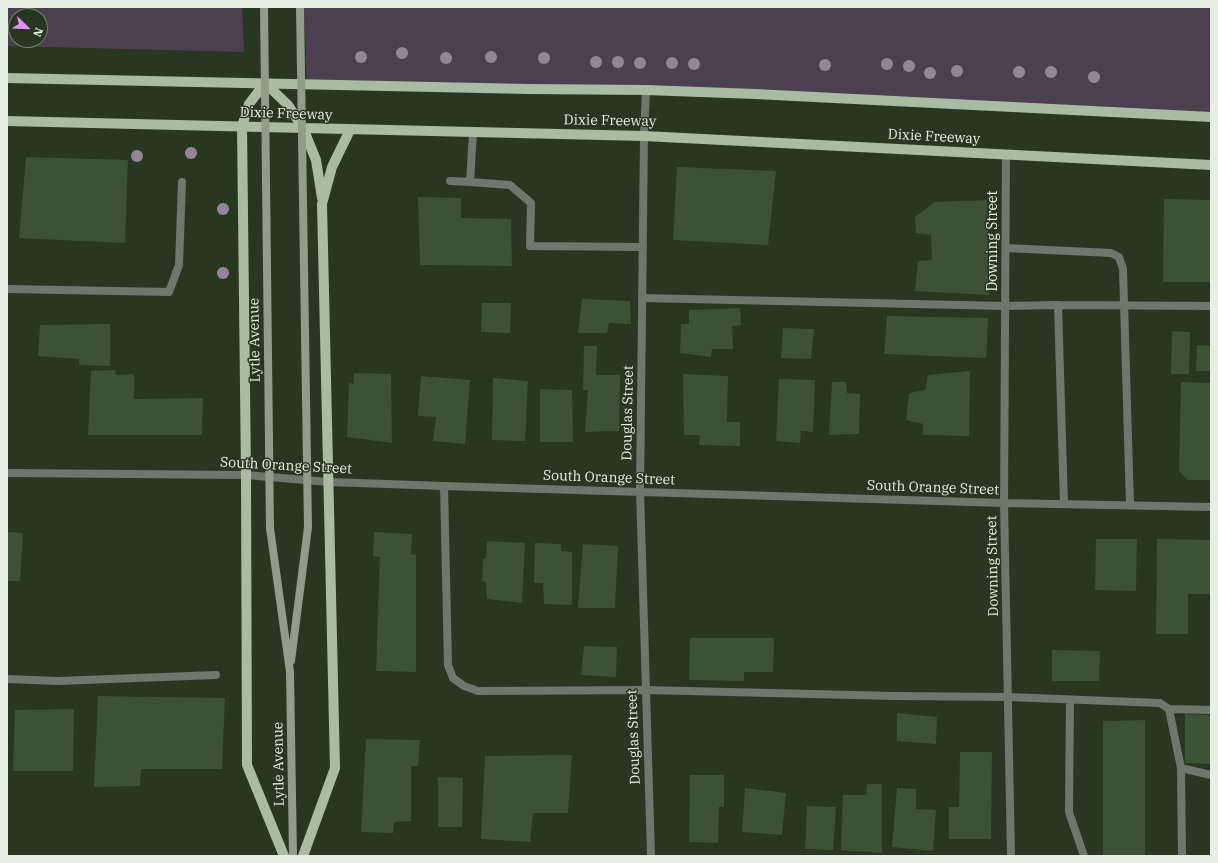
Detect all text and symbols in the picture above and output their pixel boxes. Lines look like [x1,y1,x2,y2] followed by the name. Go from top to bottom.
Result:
[8,8,48,48] north arrow
[30,26,46,39] text: N
[239,104,333,124] street label: Dixie Freeway
[564,112,656,130] street label: Dixie Freeway
[887,126,981,148] street label: Dixie Freeway
[985,190,1001,292] street label: Downing Street
[246,298,264,382] street label: Lytle Avenue
[619,365,637,461] street label: Douglas Street
[220,454,352,478] street label: South Orange Street
[543,467,675,489] street label: South Orange Street
[867,477,999,499] street label: South Orange Street
[984,515,1002,617] street label: Downing Street
[624,689,644,785] street label: Douglas Street
[270,722,288,806] street label: Lytle Avenue

